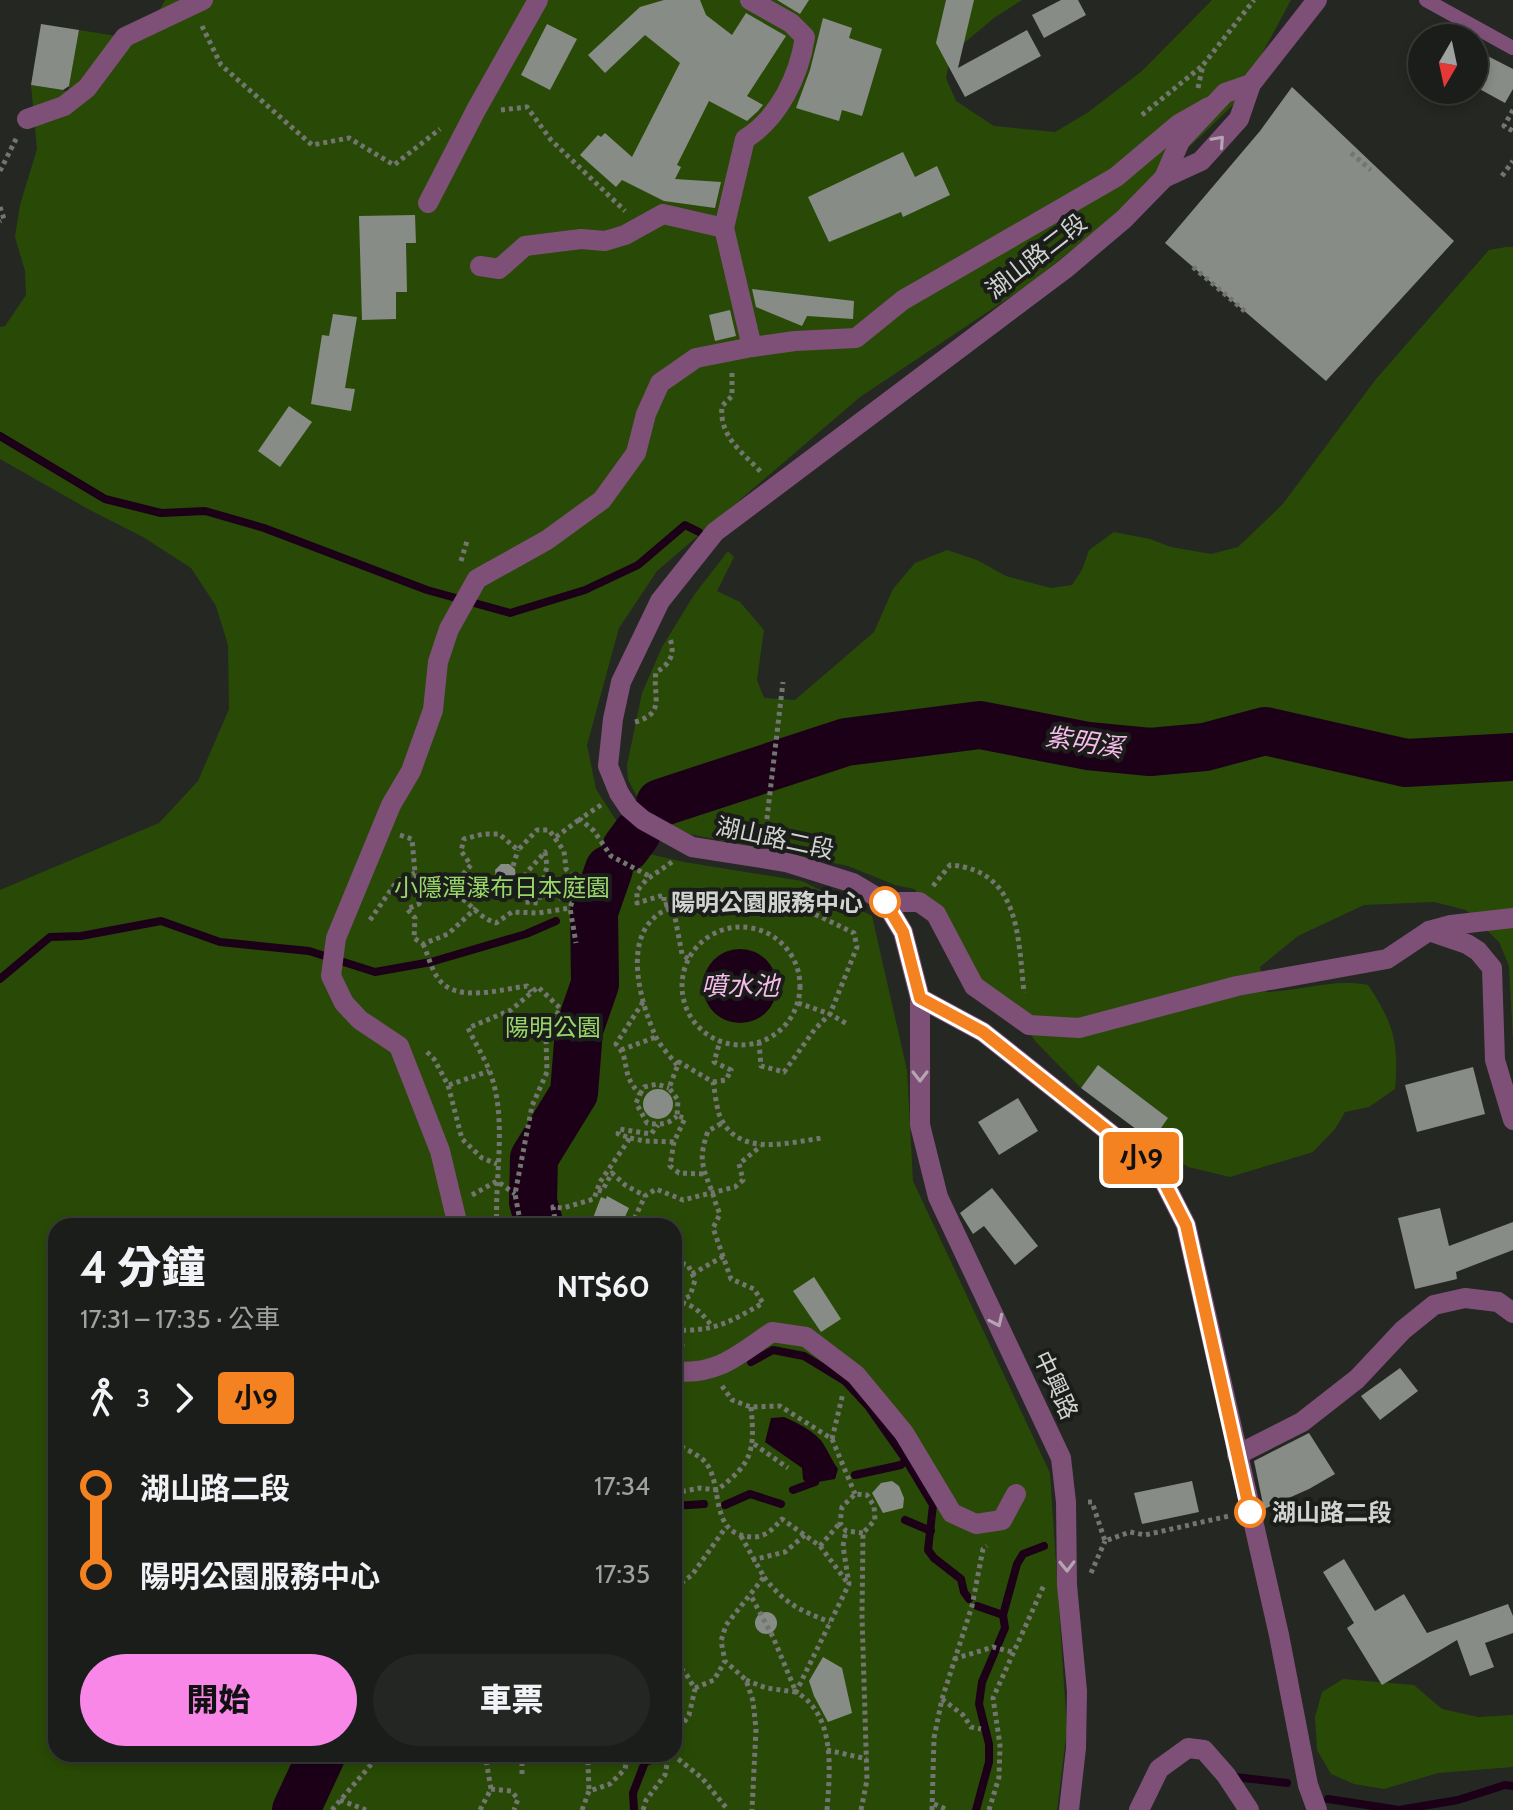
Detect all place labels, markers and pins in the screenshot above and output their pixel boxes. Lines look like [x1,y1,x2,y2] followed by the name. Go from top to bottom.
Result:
[870,887,900,917] marker: 陽明公園服務中心
[671,888,863,917] place label: 陽明公園服務中心
[1235,1497,1265,1527] marker: 湖山路二段
[1272,1498,1392,1527] place label: 湖山路二段

